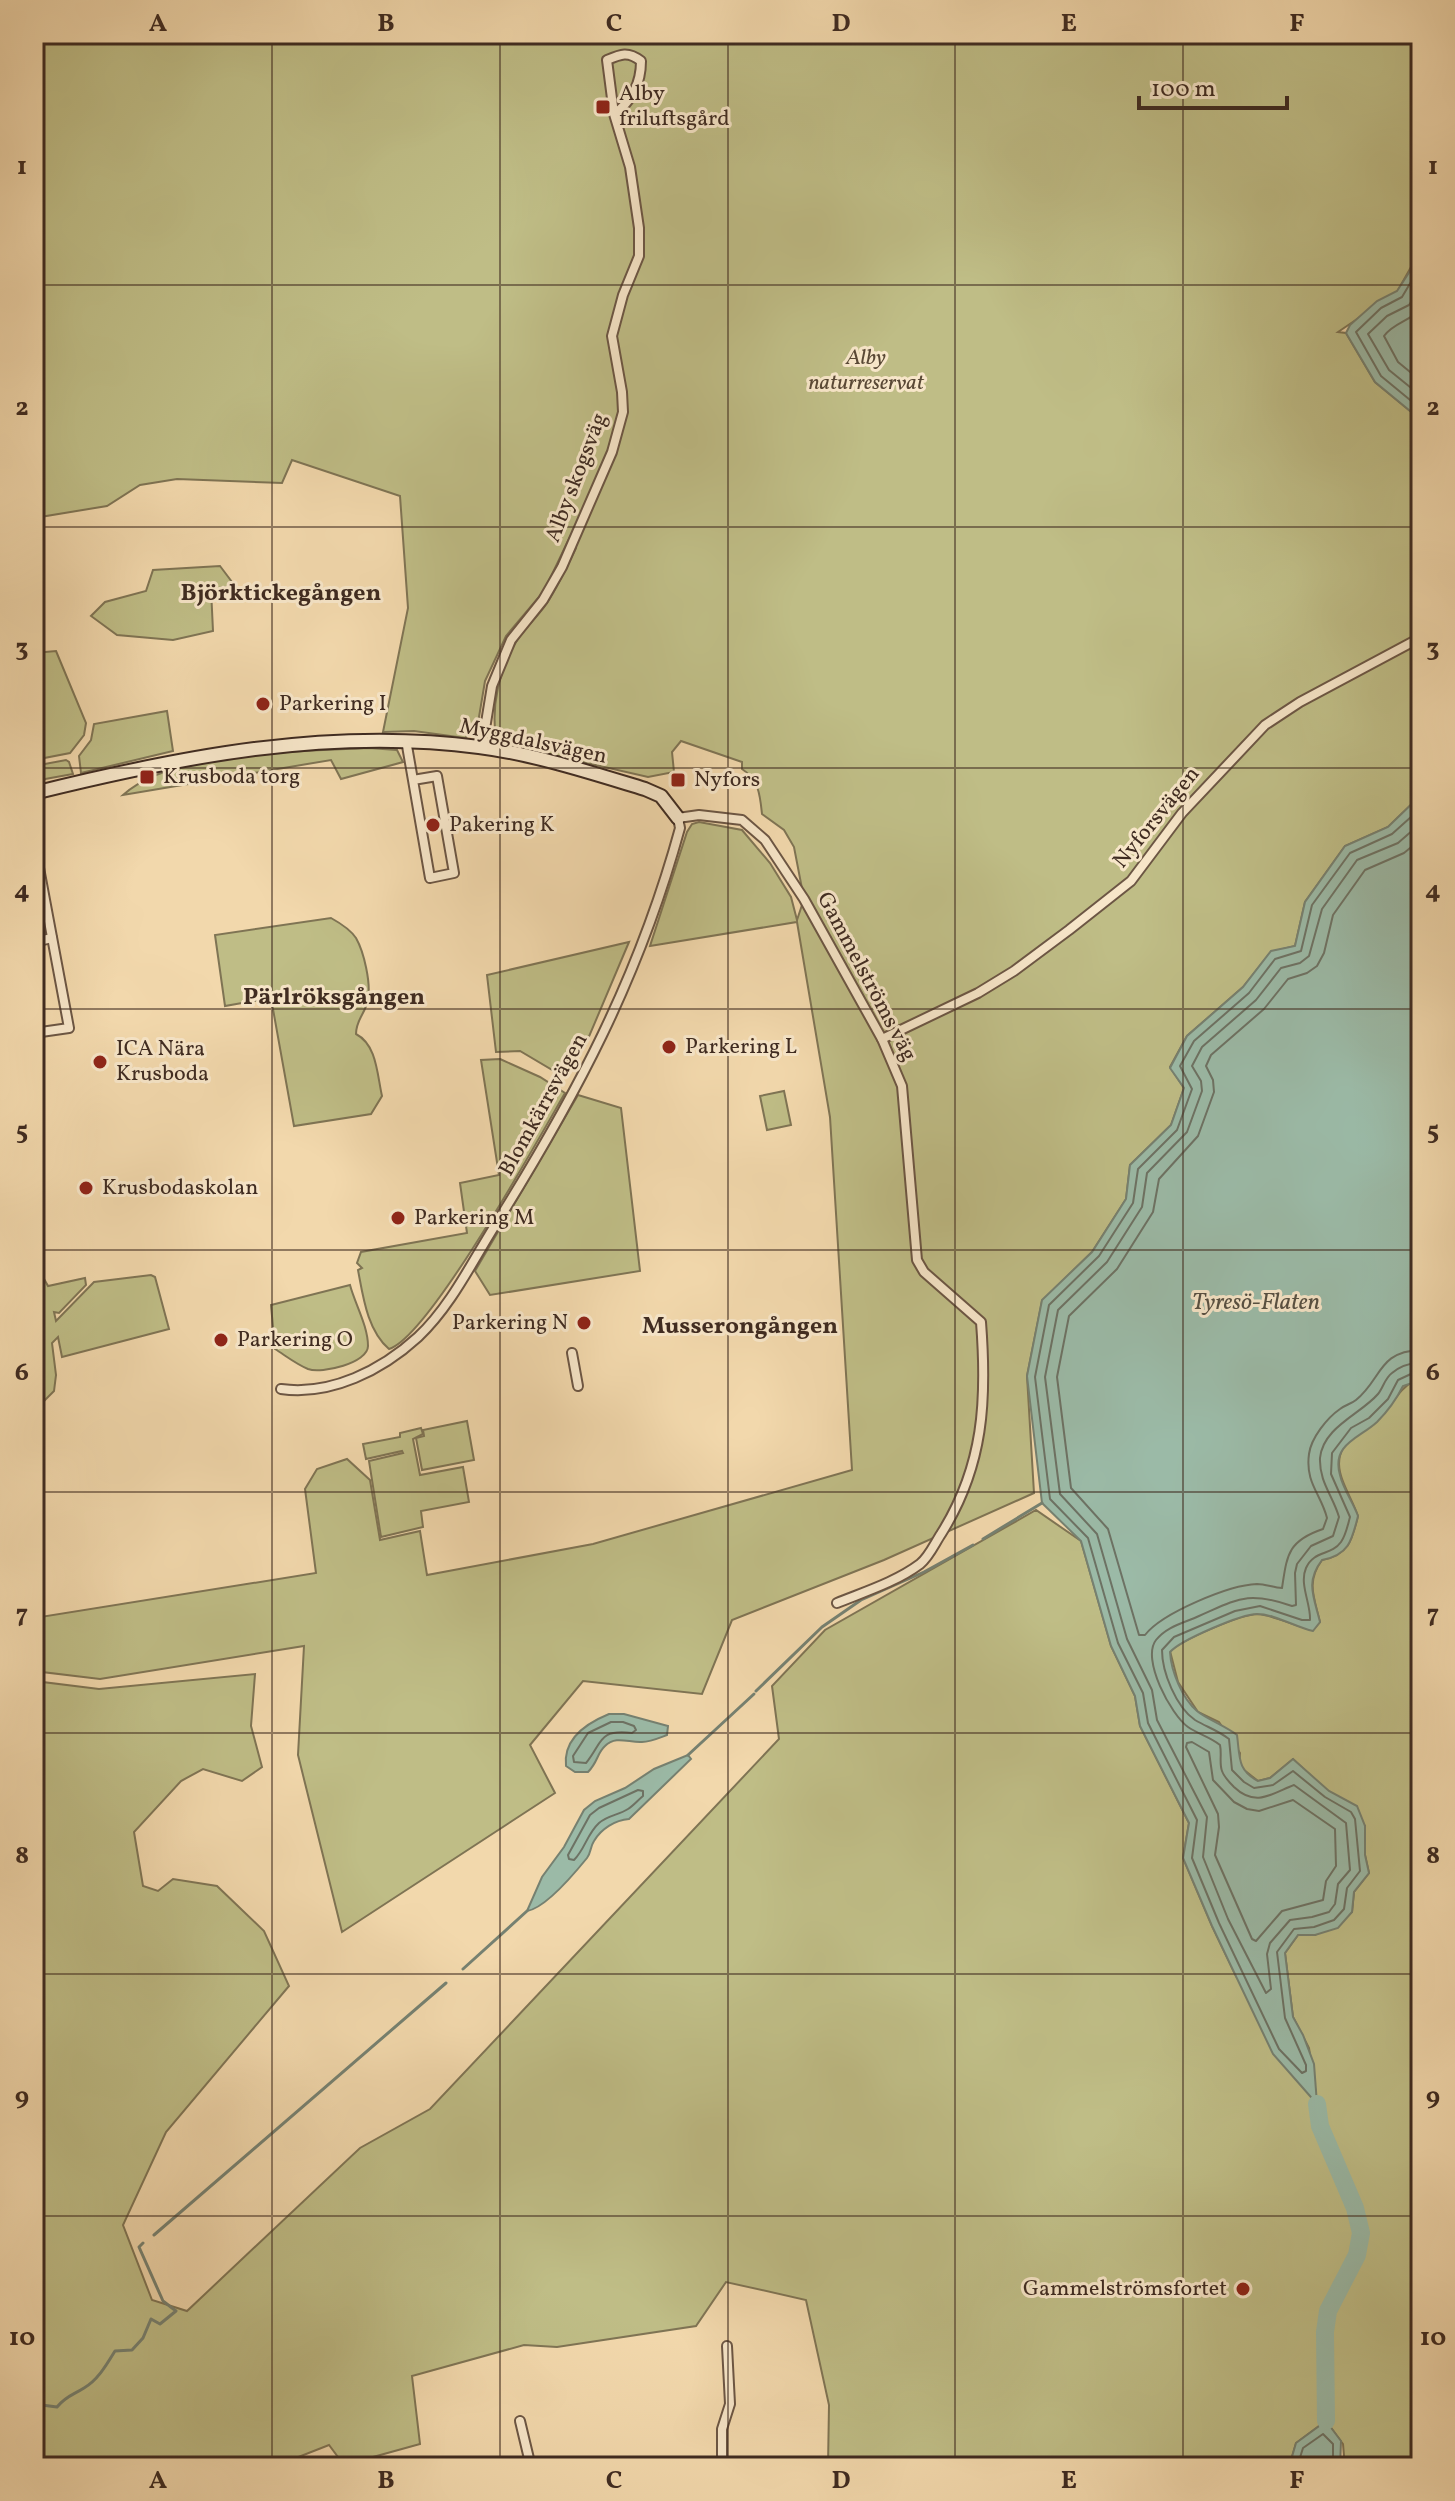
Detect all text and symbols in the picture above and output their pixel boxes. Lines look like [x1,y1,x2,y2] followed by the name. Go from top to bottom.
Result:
[149,6,168,42] text: A
[377,6,395,42] text: B
[606,6,622,42] text: C
[831,6,851,42] text: D
[1061,6,1077,42] text: E
[1289,6,1305,42] text: F
[1139,60,1287,110] scale bar
[1151,73,1216,107] text: 100 m
[619,79,730,135] place label: Alby friluftsgård
[594,98,612,116] marker: Alby friluftsgård
[17,149,27,185] text: 1
[1428,149,1438,185] text: 1
[808,343,925,399] park label: Alby naturreservat
[15,390,29,426] text: 2
[1426,390,1440,426] text: 2
[538,409,616,547] street label: Alby skogsväg
[181,577,382,611] district label: Björktickegången
[15,631,29,667] text: 3
[1426,631,1440,667] text: 3
[279,689,386,720] place label: Parkering I
[254,695,272,713] marker: Parkering I
[456,711,610,773] street label: Myggdalsvägen
[1106,760,1208,876] street label: Nyforsvägen
[163,762,300,793] place label: Krusboda torg
[694,765,760,796] place label: Nyfors
[138,768,156,786] marker: Krusboda torg
[669,771,687,789] marker: Nyfors
[449,810,554,841] place label: Pakering K
[424,816,442,834] marker: Pakering K
[14,873,30,909] text: 4
[1425,873,1441,909] text: 4
[808,887,924,1067] street label: Gammelströms väg
[243,981,425,1015] district label: Pärlröksgången
[492,1028,596,1182] street label: Blomkärrsvägen
[685,1032,797,1063] place label: Parkering L
[116,1034,209,1090] place label: ICA Nära Krusboda
[660,1038,678,1056] marker: Parkering L
[91,1053,109,1071] marker: ICA Nära Krusboda
[16,1114,28,1150] text: 5
[1427,1114,1439,1150] text: 5
[102,1173,258,1204] place label: Krusbodaskolan
[77,1179,95,1197] marker: Krusbodaskolan
[414,1203,534,1234] place label: Parkering M
[389,1209,407,1227] marker: Parkering M
[1192,1286,1320,1320] water label: Tyresö-Flaten
[452,1308,568,1339] place label: Parkering N
[642,1310,838,1344] district label: Musserongången
[575,1314,593,1332] marker: Parkering N
[237,1325,353,1356] place label: Parkering O
[212,1331,230,1349] marker: Parkering O
[15,1355,29,1391] text: 6
[1426,1355,1440,1391] text: 6
[16,1597,28,1633] text: 7
[1427,1597,1439,1633] text: 7
[15,1838,29,1874] text: 8
[1426,1838,1440,1874] text: 8
[15,2079,29,2115] text: 9
[1426,2079,1440,2115] text: 9
[1023,2274,1227,2305] place label: Gammelströmsfortet
[1234,2280,1252,2298] marker: Gammelströmsfortet
[9,2320,35,2356] text: 10
[1420,2320,1446,2356] text: 10
[149,2463,168,2499] text: A
[377,2463,395,2499] text: B
[606,2463,622,2499] text: C
[831,2463,851,2499] text: D
[1061,2463,1077,2499] text: E
[1289,2463,1305,2499] text: F

